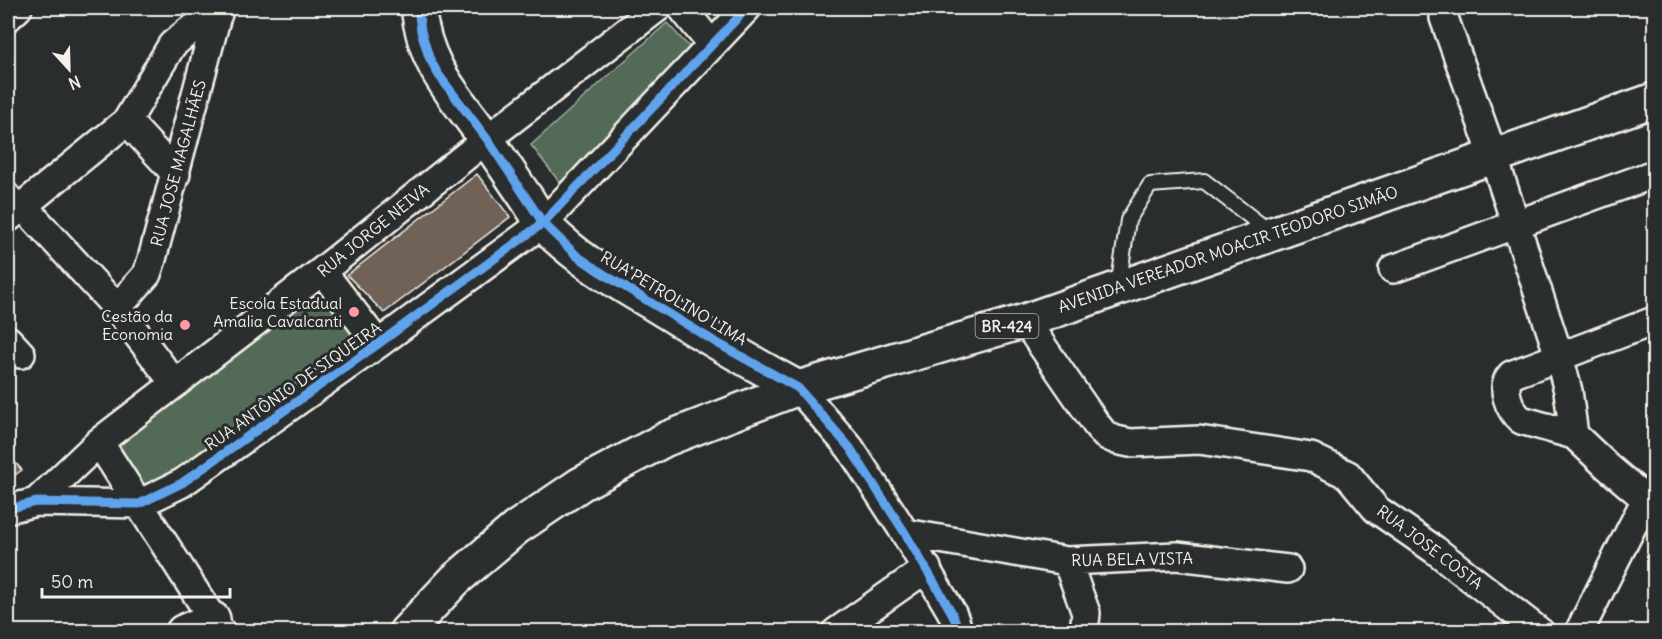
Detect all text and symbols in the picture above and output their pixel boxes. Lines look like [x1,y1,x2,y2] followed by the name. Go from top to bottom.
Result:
[39,39,99,99] north arrow
[66,72,83,94] text: N
[146,77,210,249] street label: RUA JOSE MAGALHÃES
[313,179,433,281] street label: RUA JORGE NEIVA
[1055,181,1401,317] street label: AVENIDA VEREADOR MOACIR TEODORO SIMÃO
[597,246,751,350] street label: RUA PETROLINO LIMA
[213,293,342,331] place label: Escola Estadual Amalia Cavalcanti
[347,305,361,319] marker: Escola Estadual Amalia Cavalcanti
[101,306,173,344] place label: Cestão da Economia
[976,314,1038,338] road number: BR-424
[201,317,385,455] street label: RUA ANTÔNIO DE SIQUEIRA
[178,318,192,332] marker: Cestão da Economia
[1373,501,1487,593] street label: RUA JOSE COSTA
[1071,548,1193,570] street label: RUA BELA VISTA
[42,561,230,599] scale bar
[51,570,93,593] text: 50 m

